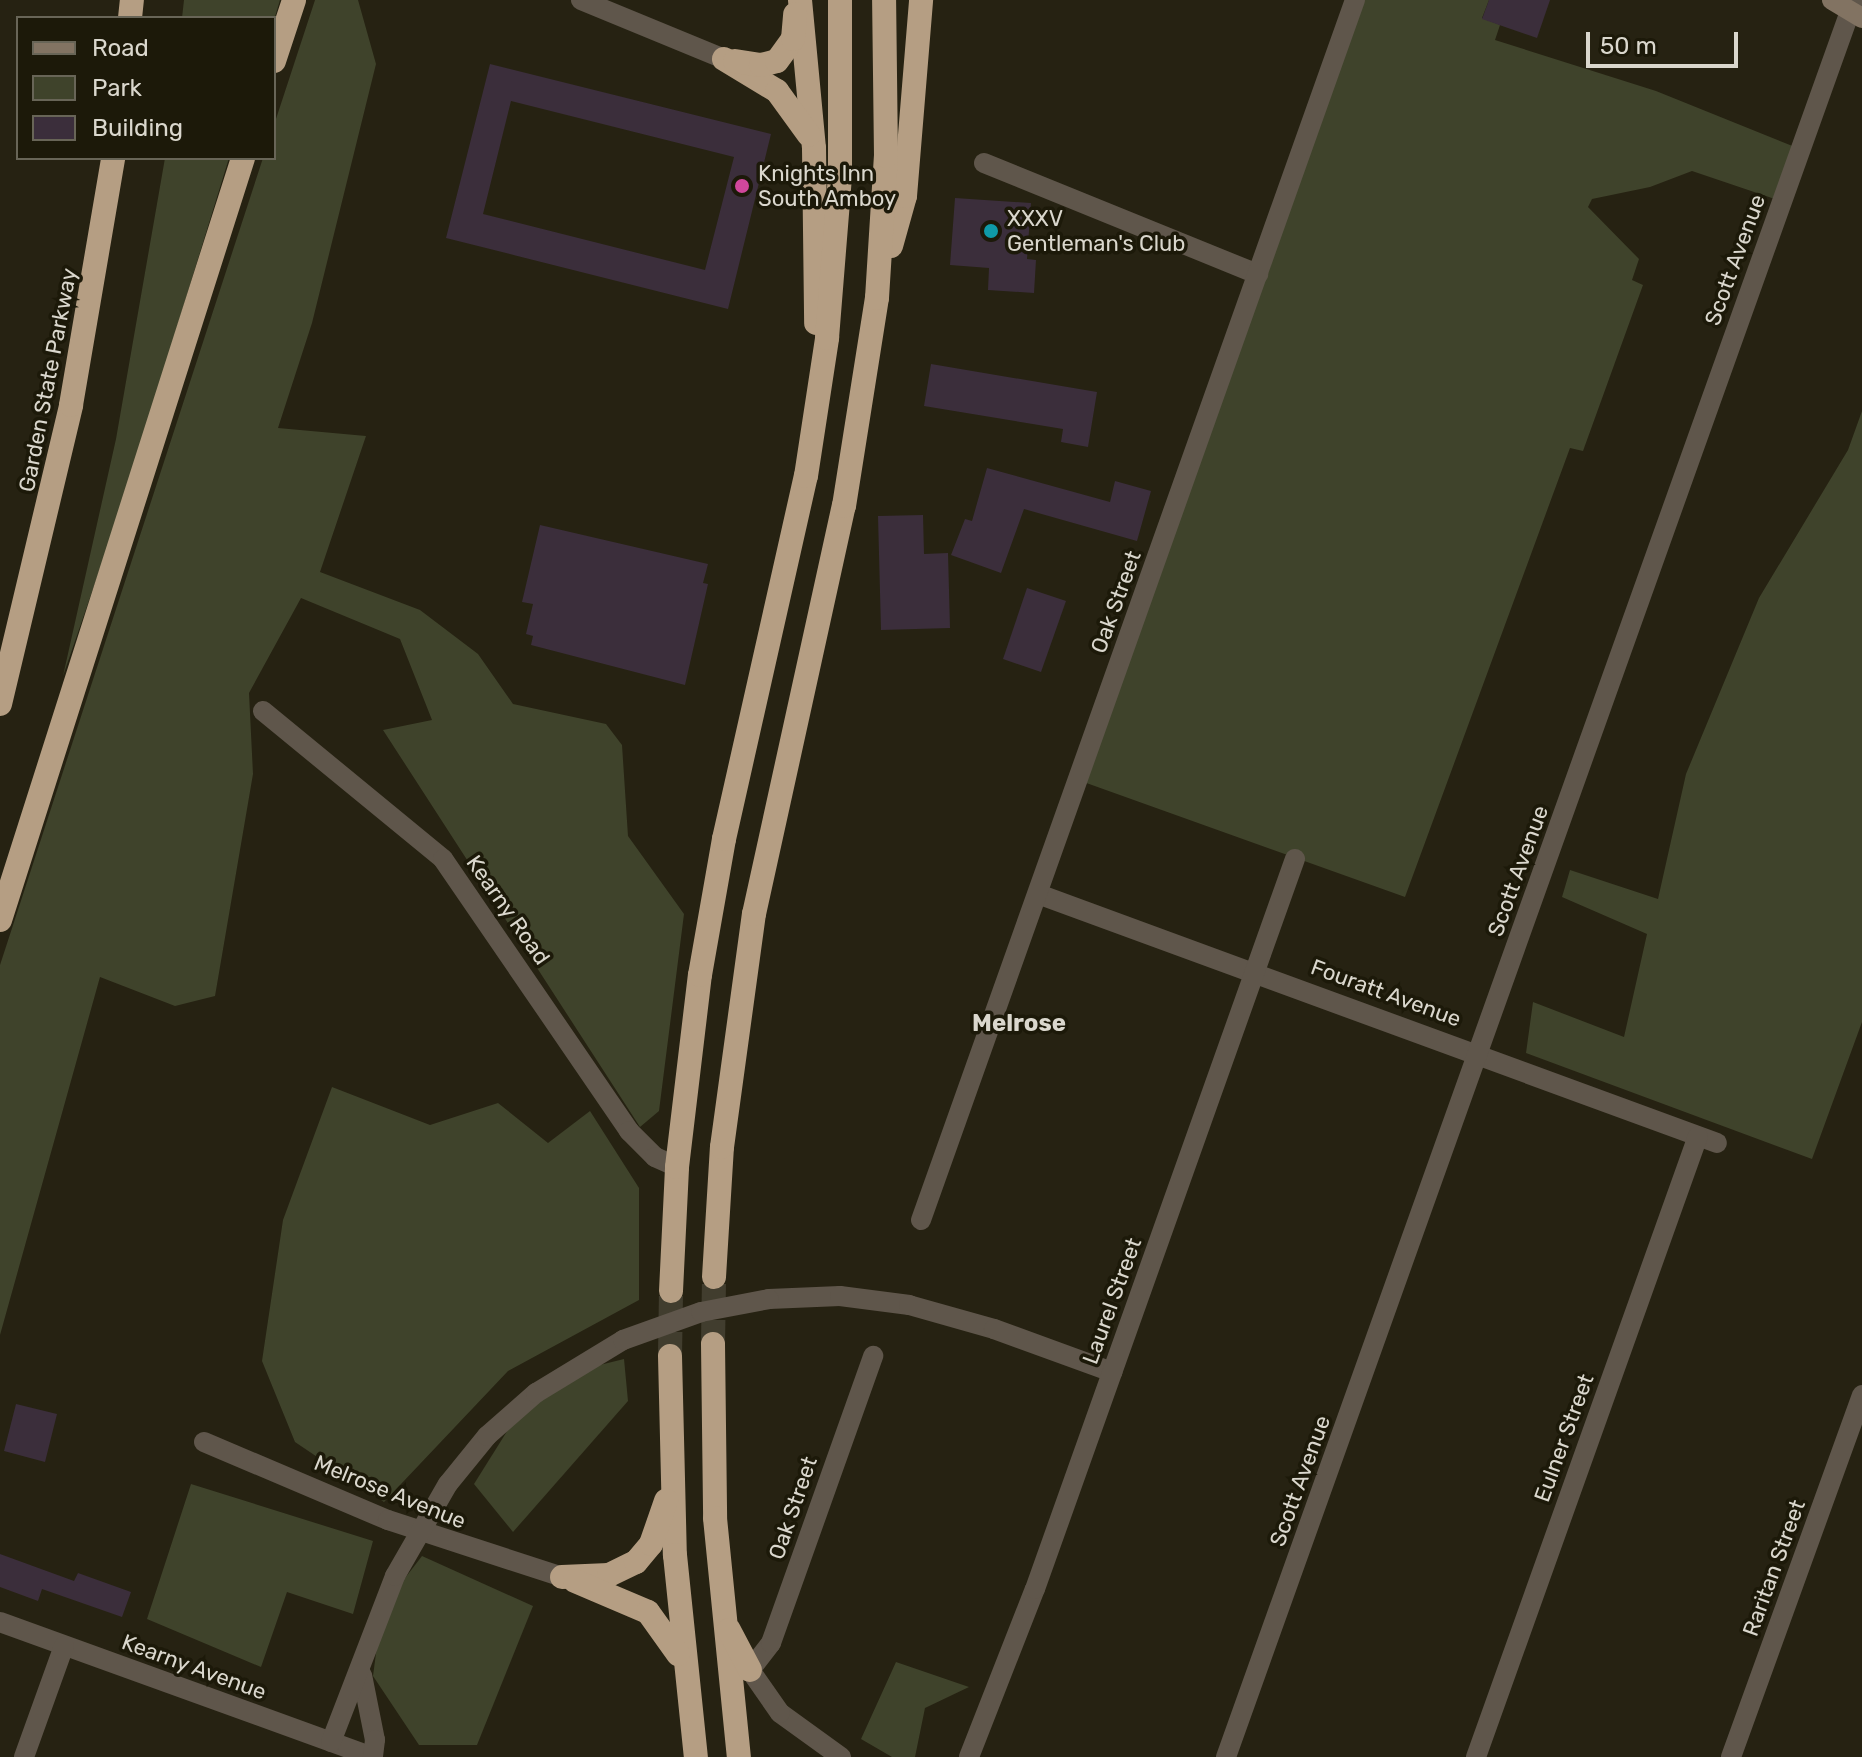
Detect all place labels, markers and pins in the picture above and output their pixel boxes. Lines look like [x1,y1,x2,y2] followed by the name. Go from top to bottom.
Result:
[758,160,897,212] place label: Knights Inn South Amboy
[733,177,751,195] marker: Knights Inn South Amboy
[1007,205,1185,256] place label: XXXV Gentleman's Club
[982,222,1000,240] marker: XXXV Gentleman's Club

